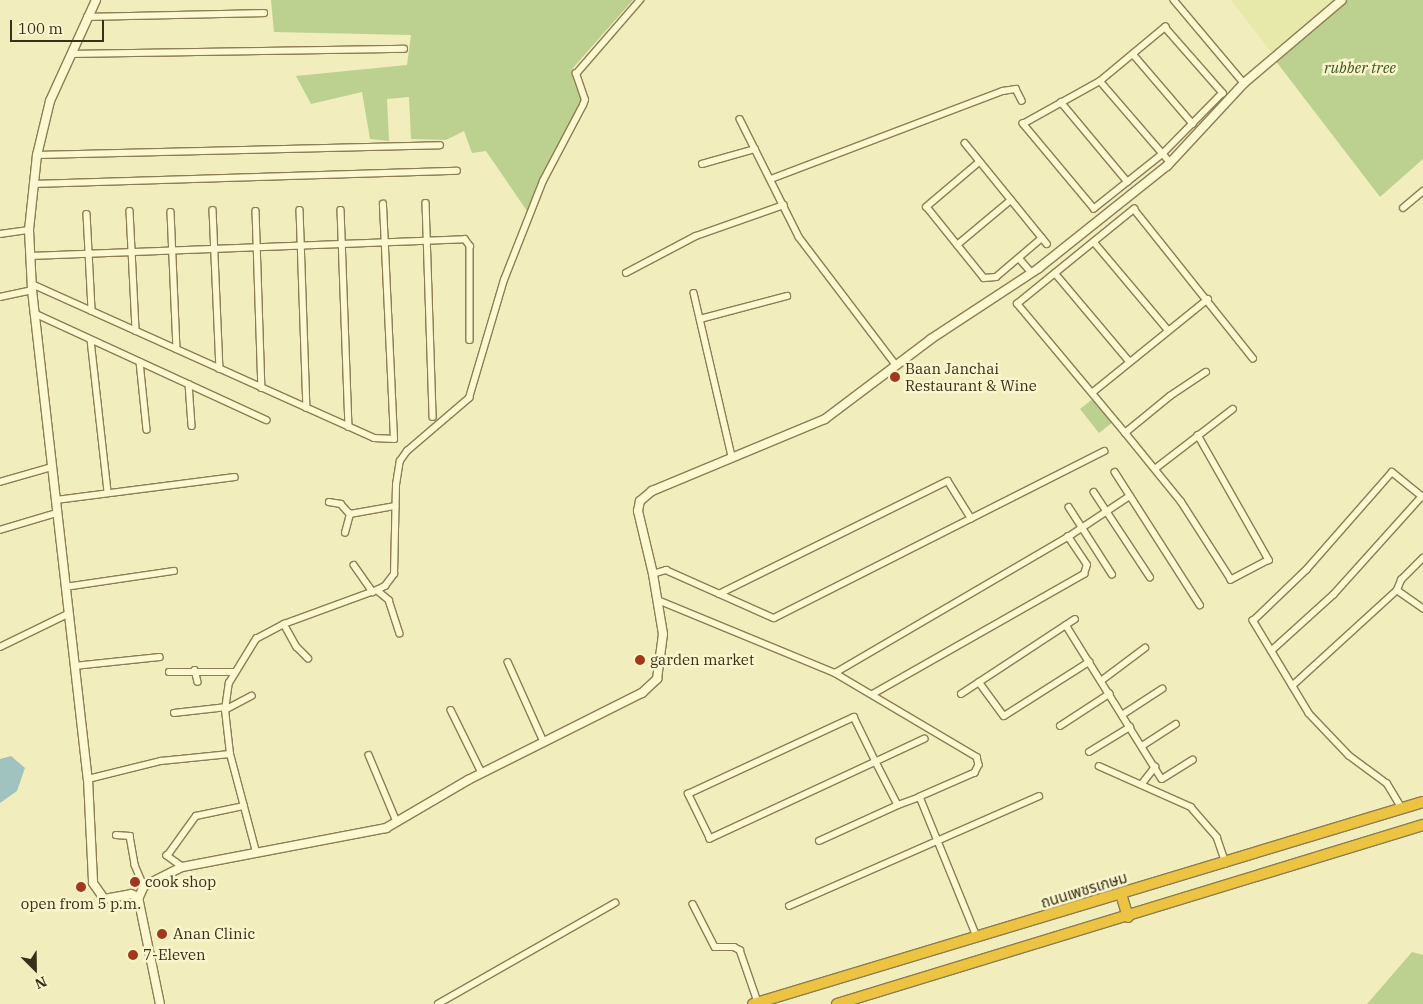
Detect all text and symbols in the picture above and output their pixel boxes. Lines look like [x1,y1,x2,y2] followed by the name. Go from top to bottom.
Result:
[12,10,106,42] scale bar
[18,19,63,38] text: 100 m
[1324,59,1396,77] park label: rubber tree
[905,359,1037,394] place label: Baan Janchai Restaurant & Wine
[889,371,901,383] marker: Baan Janchai Restaurant & Wine
[650,651,754,669] place label: garden market
[634,654,646,666] marker: garden market
[1038,868,1130,912] street label: ถนนเพชรเกษม
[145,873,216,891] place label: cook shop
[129,876,141,888] marker: cook shop
[75,881,87,893] marker: open from 5 p.m.
[21,895,141,913] place label: open from 5 p.m.
[173,925,255,943] place label: Anan Clinic
[155,927,169,941] marker: Anan Clinic
[10,944,60,994] north arrow
[143,946,206,964] place label: 7-Eleven
[127,949,139,961] marker: 7-Eleven
[32,972,49,993] text: N

